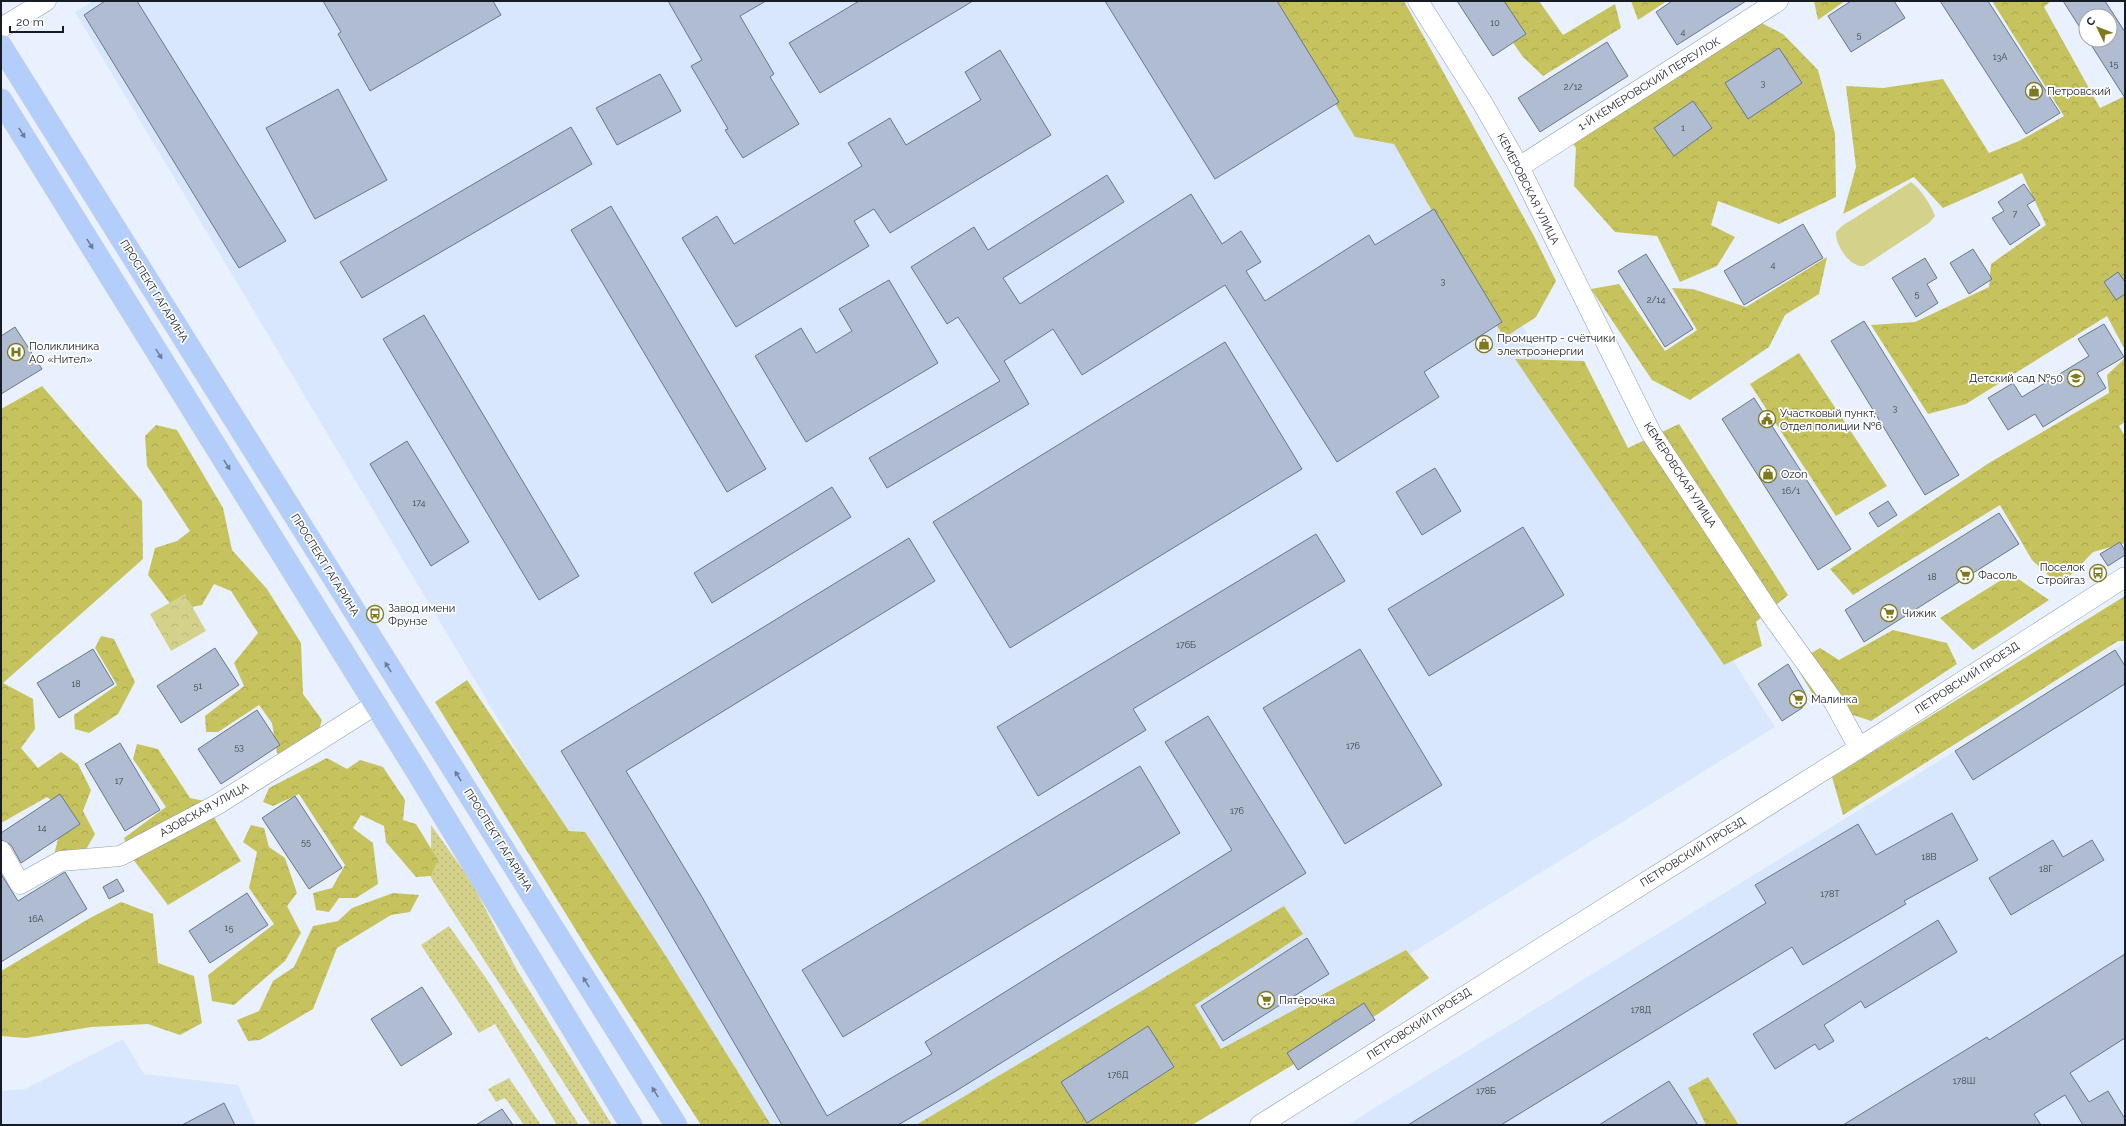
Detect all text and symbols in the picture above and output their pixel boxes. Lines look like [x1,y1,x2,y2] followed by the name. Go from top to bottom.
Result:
[10,8,63,34] scale bar
[2078,8,2118,48] north arrow
[2084,14,2099,29] text: С
[16,15,44,29] text: 20 m
[1490,18,1500,28] house number: 10
[1681,27,1686,37] house number: 4
[1857,30,1862,40] house number: 5
[1576,35,1722,133] street label: 1-Й КЕМЕРОВСКИЙ ПЕРЕУЛОК
[1993,52,2007,62] house number: 13А
[2110,59,2118,69] house number: 15
[1761,78,1766,88] house number: 3
[2024,81,2044,101] shop icon: Петровский
[1564,82,1583,92] house number: 2/12
[2047,85,2111,98] place label: Петровский
[1681,123,1685,133] house number: 1
[18,128,25,139] one-way arrow
[1494,131,1562,247] street label: КЕМЕРОВСКАЯ УЛИЦА
[2013,209,2018,219] house number: 7
[117,237,191,345] street label: ПРОСПЕКТ ГАГАРИНА
[86,239,94,249] one-way arrow
[1771,260,1776,270] house number: 4
[1441,276,1446,286] house number: 3
[1915,289,1920,299] house number: 5
[1647,295,1665,305] house number: 2/14
[1497,332,1615,358] place label: Промцентр - счётчики электроэнергии
[1474,334,1494,354] shop icon: Промцентр - счётчики электроэнергии
[29,340,99,366] place label: Поликлиника АО «Нител»
[6,342,26,362] hospital icon: Поликлиника АО «Нител»
[155,349,162,360] one-way arrow
[2066,368,2086,388] school or university icon: Детский сад №50
[1969,372,2063,385] place label: Детский сад №50
[1893,403,1898,413] house number: 3
[1780,407,1882,433] place label: Участковый пункт, Отдел полиции №6
[1757,409,1777,429] public building icon: Участковый пункт, Отдел полиции №6
[1641,420,1719,531] street label: КЕМЕРОВСКАЯ УЛИЦА
[223,460,231,470] one-way arrow
[1758,464,1778,484] shop icon: Ozon
[1781,468,1808,481] place label: Ozon
[1782,486,1800,496] house number: 16/1
[412,498,426,508] house number: 174
[288,511,362,619] street label: ПРОСПЕКТ ГАГАРИНА
[2037,561,2085,587] place label: Поселок Стройгаз
[2088,563,2108,583] bus stop icon: Поселок Стройгаз
[1955,565,1975,585] supermarket icon: Фасоль
[1978,569,2018,582] place label: Фасоль
[1927,572,1937,582] house number: 18
[388,602,455,628] place label: Завод имени Фрунзе
[1879,603,1899,623] supermarket icon: Чижик
[365,604,385,624] bus stop icon: Завод имени Фрунзе
[1902,607,1937,620] place label: Чижик
[1913,639,2021,717] street label: ПЕТРОВСКИЙ ПРОЕЗД
[1176,640,1196,650] house number: 176Б
[385,661,392,673] one-way arrow
[71,679,81,689] house number: 18
[194,681,203,691] house number: 51
[1788,689,1808,709] supermarket icon: Малинка
[1811,693,1858,706] place label: Малинка
[1346,741,1361,751] house number: 176
[234,742,244,752] house number: 53
[454,771,462,781] one-way arrow
[115,776,123,786] house number: 17
[157,780,251,840] street label: АЗОВСКАЯ УЛИЦА
[461,786,535,894] street label: ПРОСПЕКТ ГАГАРИНА
[1230,806,1245,816] house number: 176
[1638,814,1748,890] street label: ПЕТРОВСКИЙ ПРОЕЗД
[38,823,46,833] house number: 14
[301,837,311,847] house number: 55
[1921,852,1937,862] house number: 18В
[2039,864,2053,874] house number: 18Г
[1820,889,1840,899] house number: 178Т
[28,914,44,924] house number: 16А
[225,923,233,933] house number: 15
[582,977,590,987] one-way arrow
[1365,985,1473,1063] street label: ПЕТРОВСКИЙ ПРОЕЗД
[1256,990,1276,1010] supermarket icon: Пятёрочка
[1279,994,1335,1007] place label: Пятёрочка
[1631,1005,1652,1015] house number: 178Д
[1108,1070,1129,1080] house number: 176Д
[1953,1076,1975,1086] house number: 178Ш
[1476,1086,1496,1096] house number: 178Б
[651,1087,659,1097] one-way arrow

